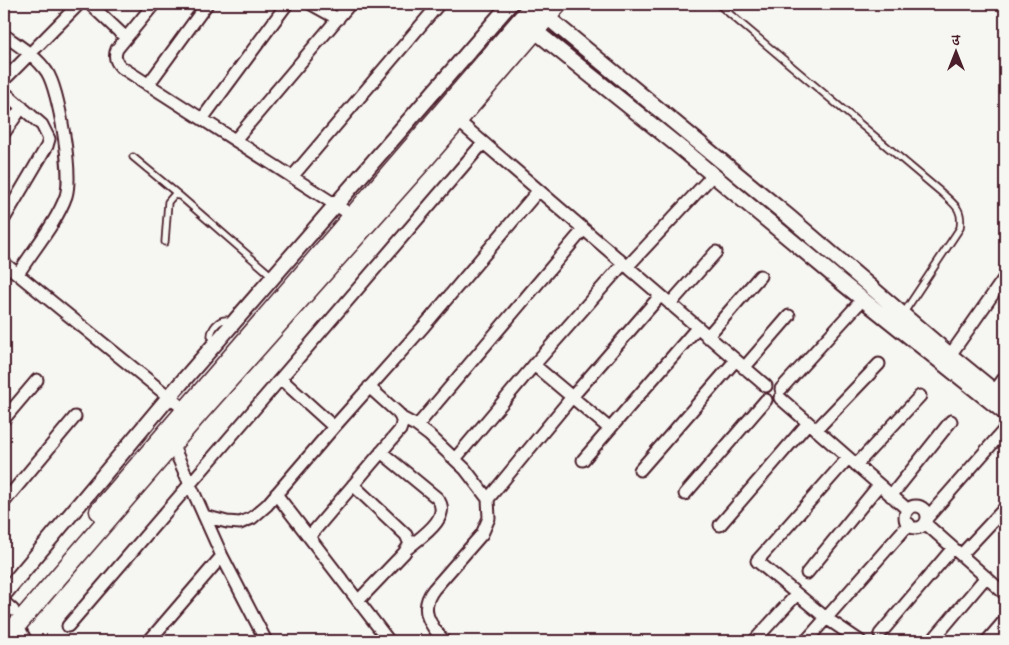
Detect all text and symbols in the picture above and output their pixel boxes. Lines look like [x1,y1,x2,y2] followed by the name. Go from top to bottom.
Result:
[932,28,982,78] north arrow
[951,31,961,51] text: उ

